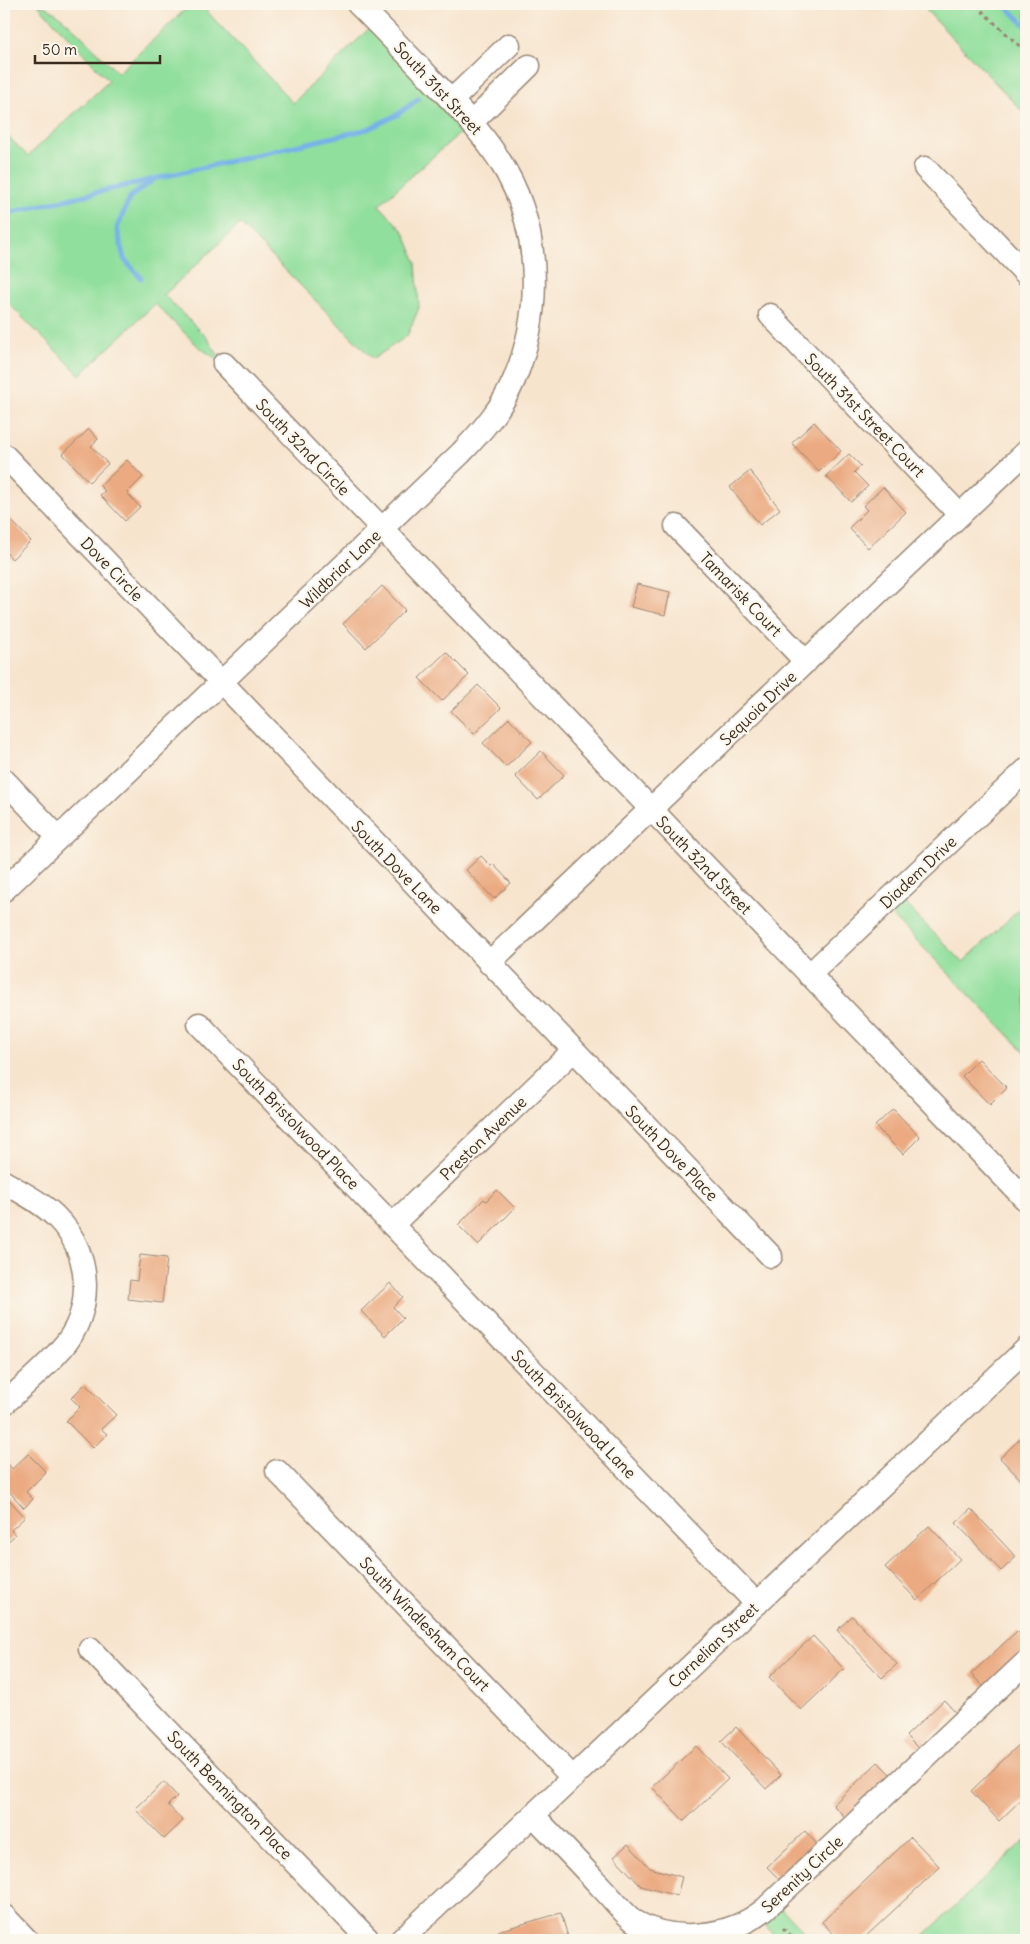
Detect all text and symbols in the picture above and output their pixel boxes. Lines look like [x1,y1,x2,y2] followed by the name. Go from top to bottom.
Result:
[35,32,160,64] scale bar
[390,37,487,139] street label: South 31st Street
[42,40,77,59] text: 50 m
[801,349,930,482] street label: South 31st Street Court
[252,394,354,500] street label: South 32nd Circle
[295,525,385,613] street label: Wildbriar Lane
[77,533,147,605] street label: Dove Circle
[696,548,787,641] street label: Tamarisk Court
[715,666,801,750] street label: Sequoia Drive
[652,812,756,919] street label: South 32nd Street
[347,816,447,918] street label: South Dove Lane
[875,831,961,913] street label: Diadem Drive
[228,1054,364,1194] street label: South Bristolwood Place
[436,1092,530,1184] street label: Preston Avenue
[621,1101,723,1205] street label: South Dove Place
[507,1346,641,1482] street label: South Bristolwood Lane
[356,1553,495,1696] street label: South Windlesham Court
[664,1598,763,1692] street label: Carnelian Street
[163,1726,297,1864] street label: South Bennington Place
[757,1831,847,1917] street label: Serenity Circle

